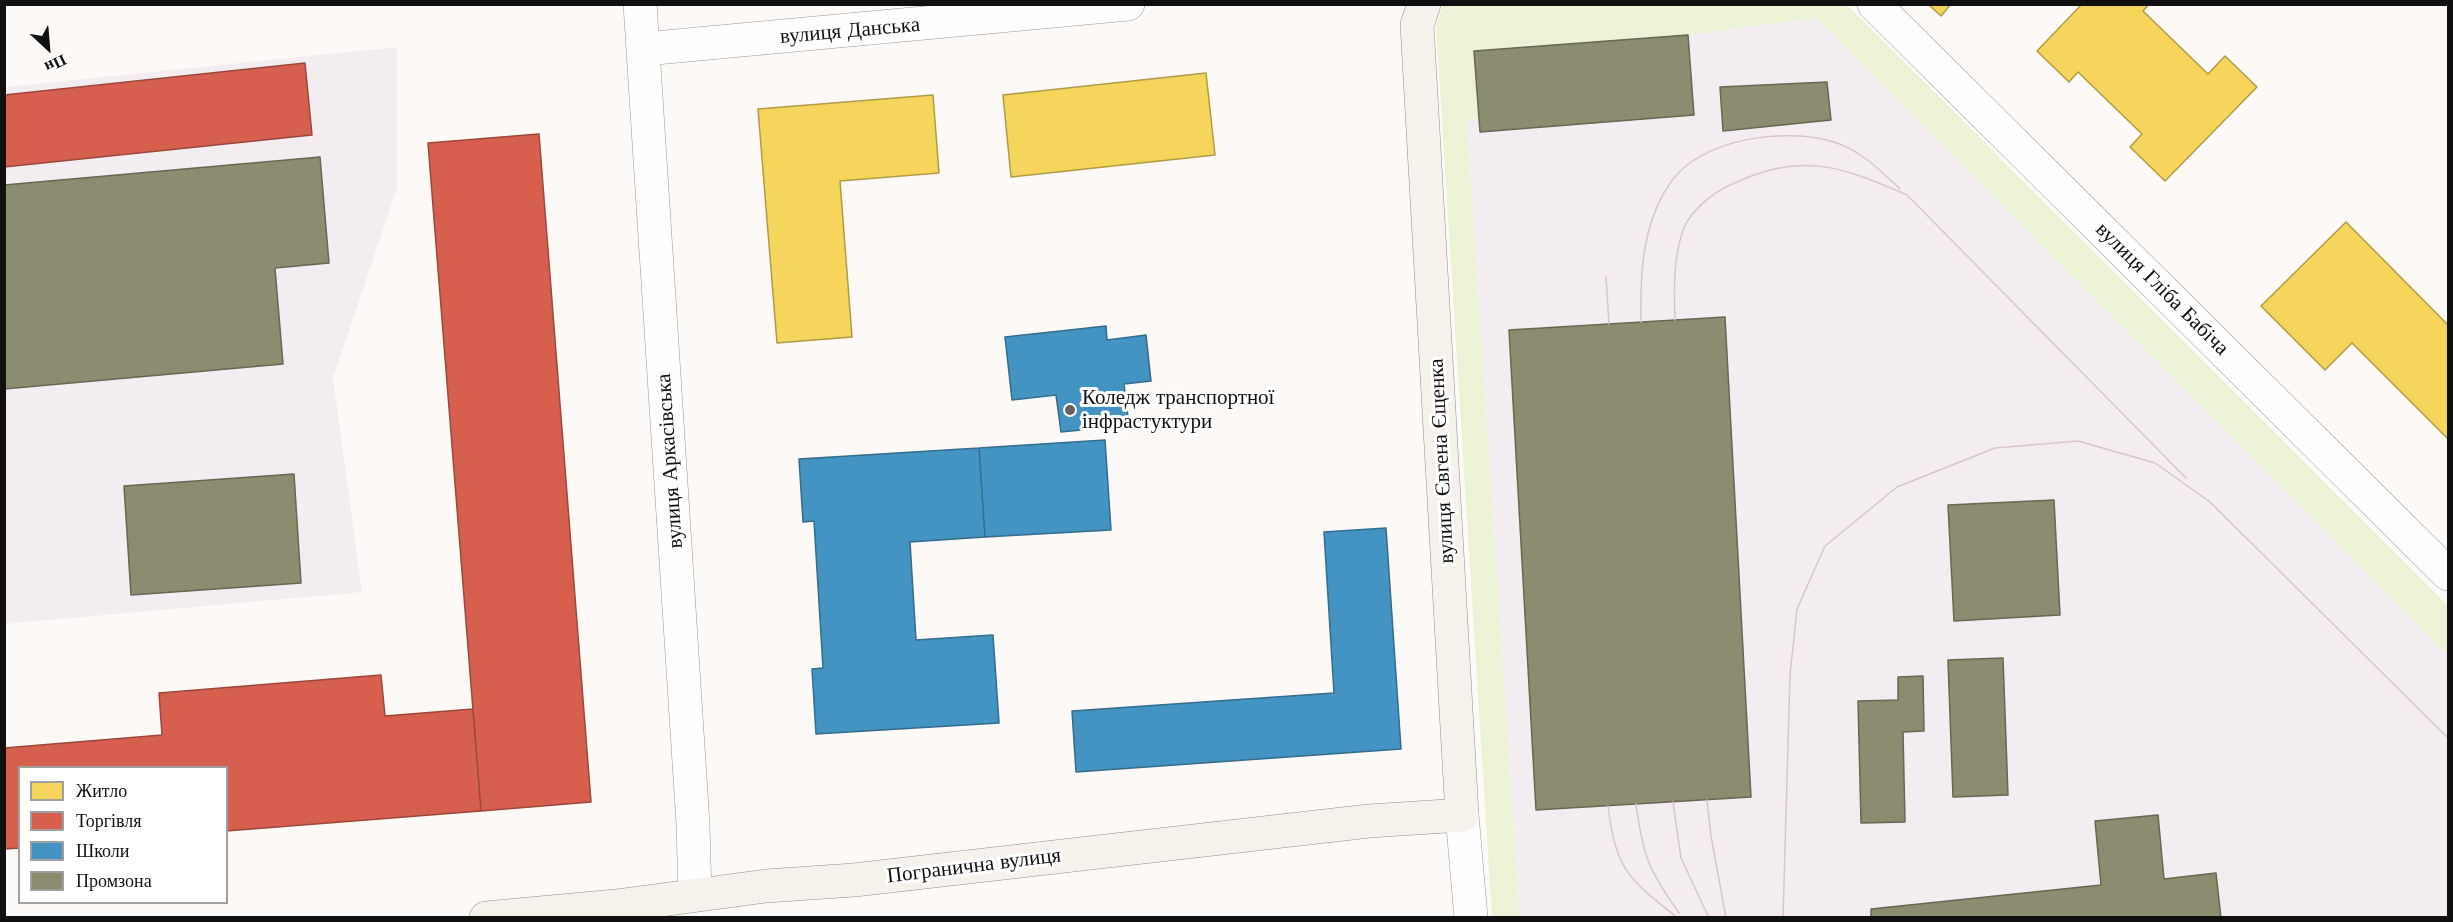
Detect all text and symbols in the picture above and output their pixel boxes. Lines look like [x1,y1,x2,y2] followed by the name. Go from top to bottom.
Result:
[779,12,921,50] street label: вулиця Данська
[18,18,78,78] north arrow
[42,50,70,78] text: Пн
[2090,217,2234,361] street label: вулиця Гліба Бабіча
[1424,358,1460,564] street label: вулиця Євгена Єщенка
[651,373,689,549] street label: вулиця Аркасівська
[1082,385,1274,435] place label: Коледж транспортної інфрастуктури
[1063,403,1077,417] marker: Коледж транспортної інфрастуктури
[18,766,228,904] legend
[76,780,127,802] text: Житло
[76,810,142,832] text: Торгівля
[76,840,129,862] text: Школи
[886,843,1062,889] street label: Погранична вулиця
[76,870,152,892] text: Промзона

